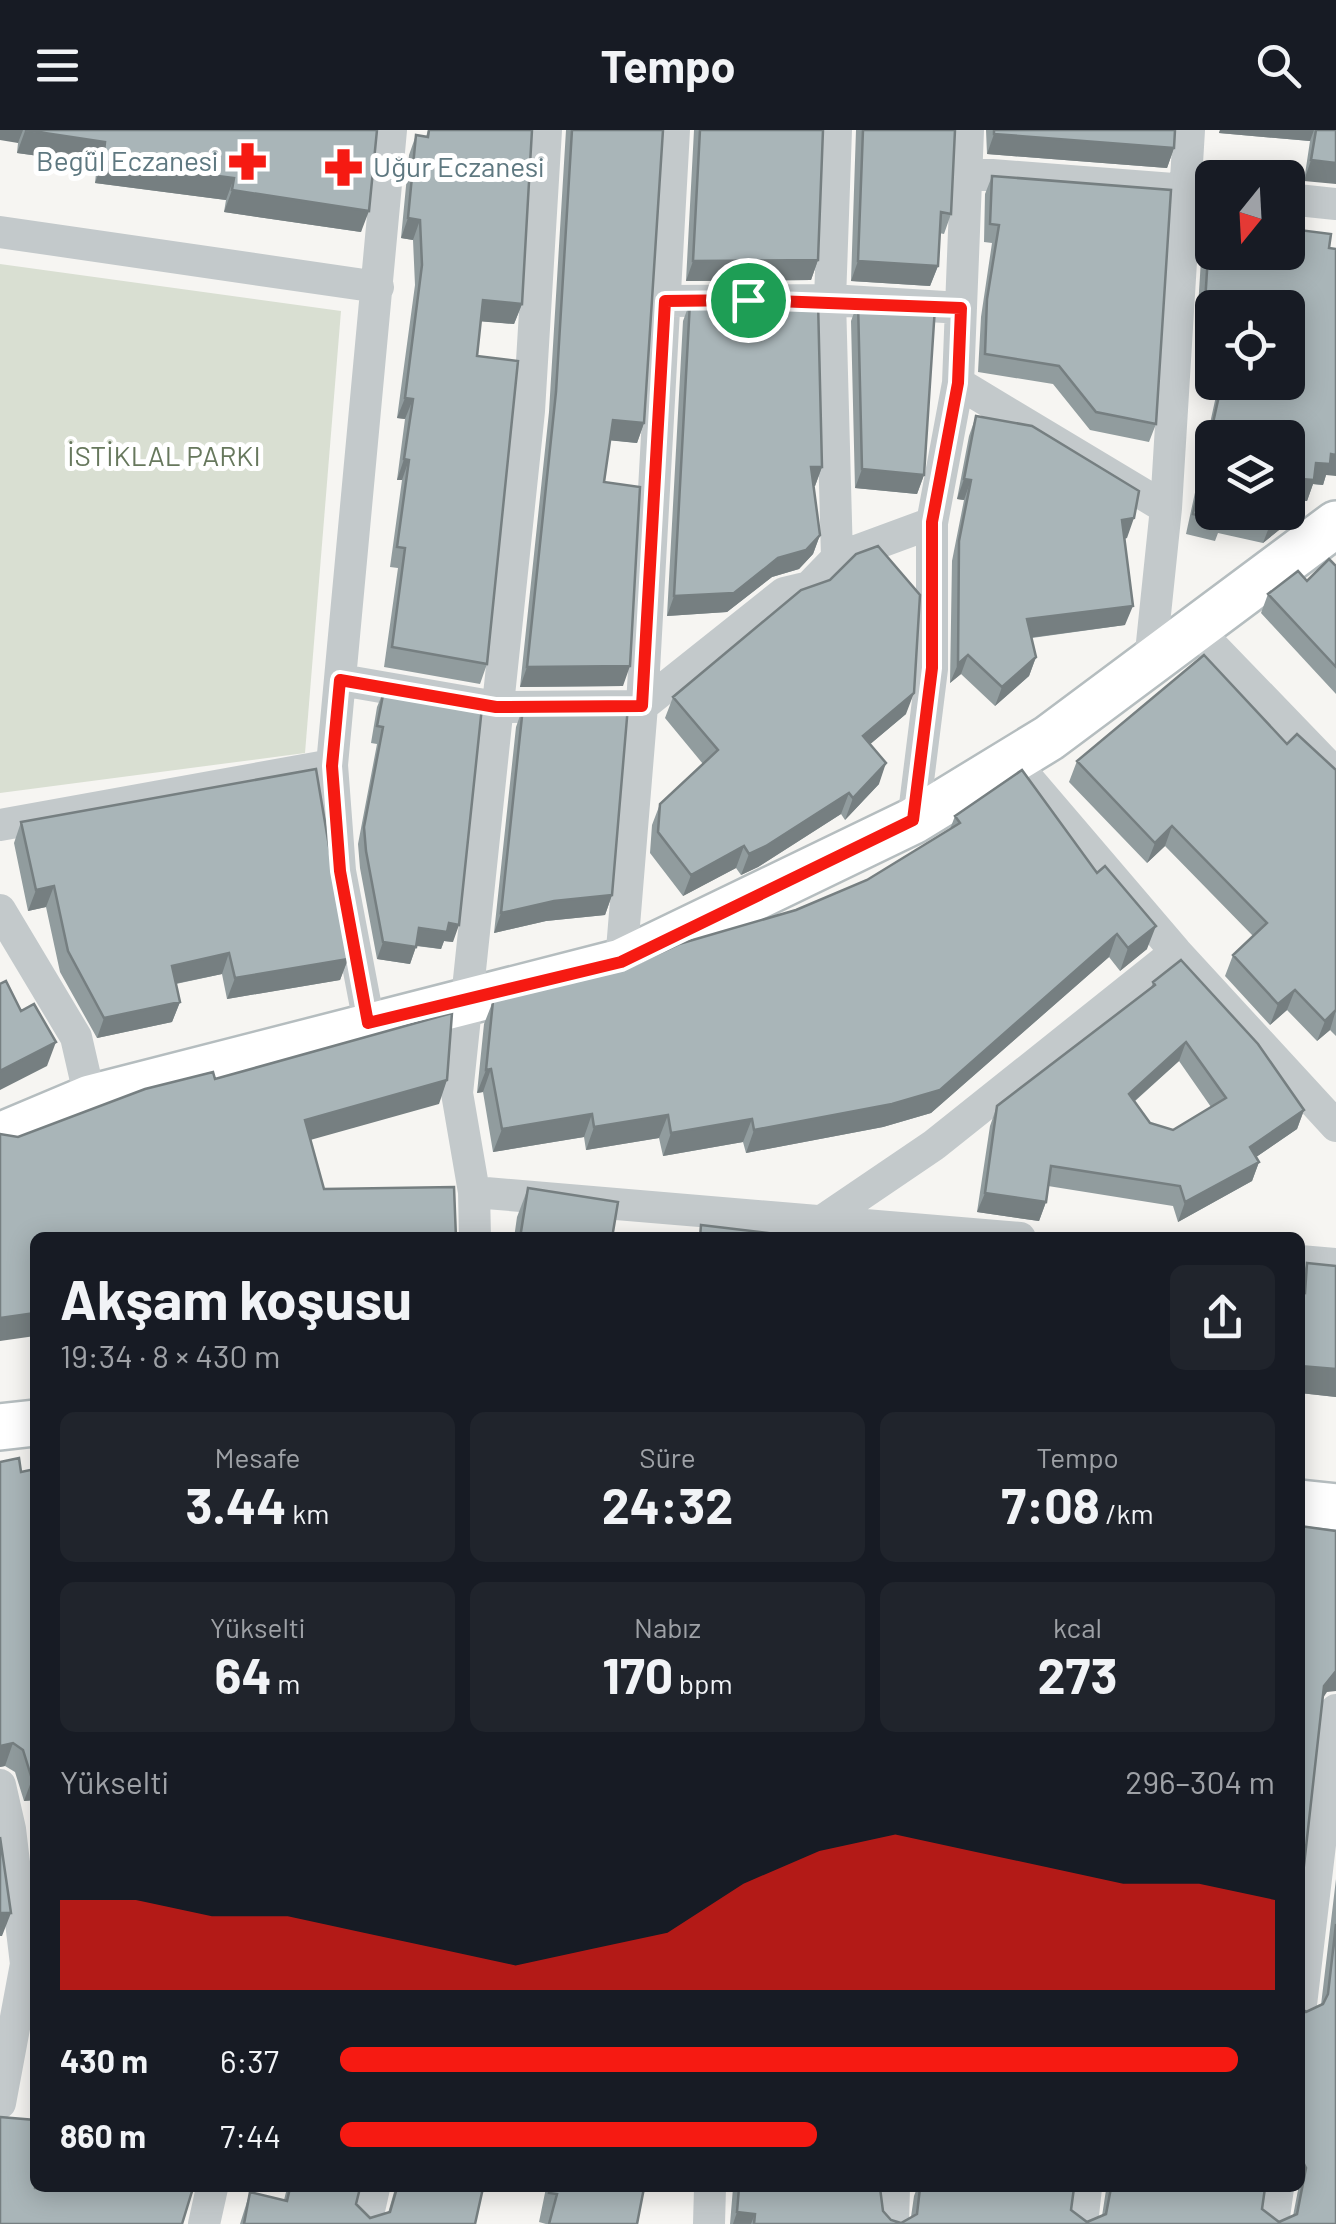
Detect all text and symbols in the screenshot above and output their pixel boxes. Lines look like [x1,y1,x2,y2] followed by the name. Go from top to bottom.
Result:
[30,38,85,93] icon: menu
[600,38,736,92] text: Tempo
[1251,38,1306,93] icon: search
[227,140,269,182] pharmacy icon: Begül Eczanesi
[36,143,218,177] place label: Begül Eczanesi
[322,146,364,188] pharmacy icon: Uğur Eczanesi
[373,149,544,183] place label: Uğur Eczanesi
[1195,160,1305,270] north arrow
[1195,160,1305,530] map controls
[706,258,791,343] pin
[721,273,776,328] icon: arrive
[1195,290,1305,400] button: locate
[1195,420,1305,530] button: layers
[67,438,261,472] park label: İSTİKLAL PARKI
[60,1265,412,1331] text: Akşam koşusu
[1170,1265,1275,1370] button: share
[60,1336,280,1374] text: 19:34 · 8 × 430 m
[215,1440,300,1474] text: Mesafe
[639,1440,696,1474] text: Süre
[1036,1440,1119,1474] text: Tempo
[186,1474,287,1534] text: 3.44
[602,1474,733,1534] text: 24:32
[1001,1474,1100,1534] text: 7:08
[287,1496,329,1530] text: km
[1100,1496,1154,1530] text: /km
[210,1610,305,1644] text: Yükselti
[634,1610,701,1644] text: Nabız
[1053,1610,1102,1644] text: kcal
[215,1644,272,1704] text: 64
[602,1644,673,1704] text: 170
[1038,1644,1117,1704] text: 273
[272,1666,300,1700] text: m
[673,1666,733,1700] text: bpm
[60,1762,169,1800] text: Yükselti
[1125,1762,1275,1800] text: 296–304 m
[60,2041,148,2079] text: 430 m
[220,2041,279,2079] text: 6:37
[60,2116,146,2154] text: 860 m
[220,2116,281,2154] text: 7:44

